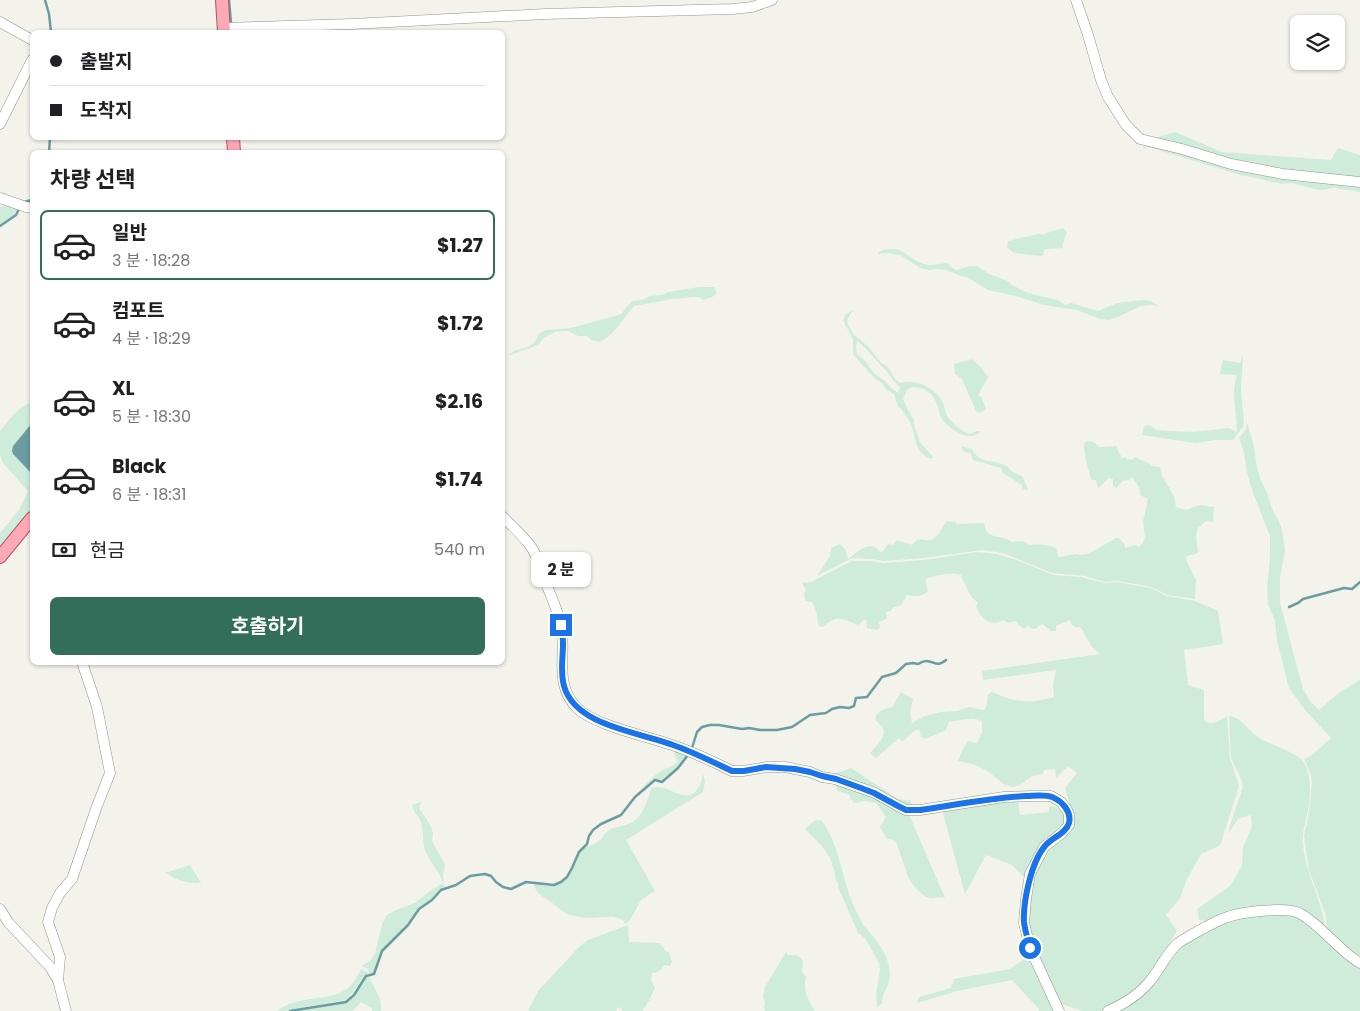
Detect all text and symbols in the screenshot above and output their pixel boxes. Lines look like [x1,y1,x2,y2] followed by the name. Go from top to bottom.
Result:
[1290,15,1345,70] map controls
[1290,15,1345,70] button: layers
[80,48,132,75] text: 출발지
[80,97,132,124] text: 도착지
[50,164,136,195] text: 차량 선택
[112,219,147,246] text: 일반
[52,223,97,268] icon: car
[437,232,483,259] text: $1.27
[112,249,190,272] text: 3 분 · 18:28
[112,297,164,324] text: 컴포트
[52,301,97,346] icon: car
[437,310,483,337] text: $1.72
[112,327,191,350] text: 4 분 · 18:29
[112,375,135,402] text: XL
[52,379,97,424] icon: car
[435,388,483,415] text: $2.16
[112,405,191,428] text: 5 분 · 18:30
[112,453,166,480] text: Black
[52,457,97,502] icon: car
[435,466,483,493] text: $1.74
[112,483,186,506] text: 6 분 · 18:31
[50,536,78,564] icon: cash
[90,537,125,564] text: 현금
[434,538,485,561] text: 540 m
[531,552,591,588] callout: 2 분
[547,558,575,581] text: 2 분
[50,597,485,655] button: 호출하기
[550,614,572,636] route end
[1019,937,1041,959] route start

